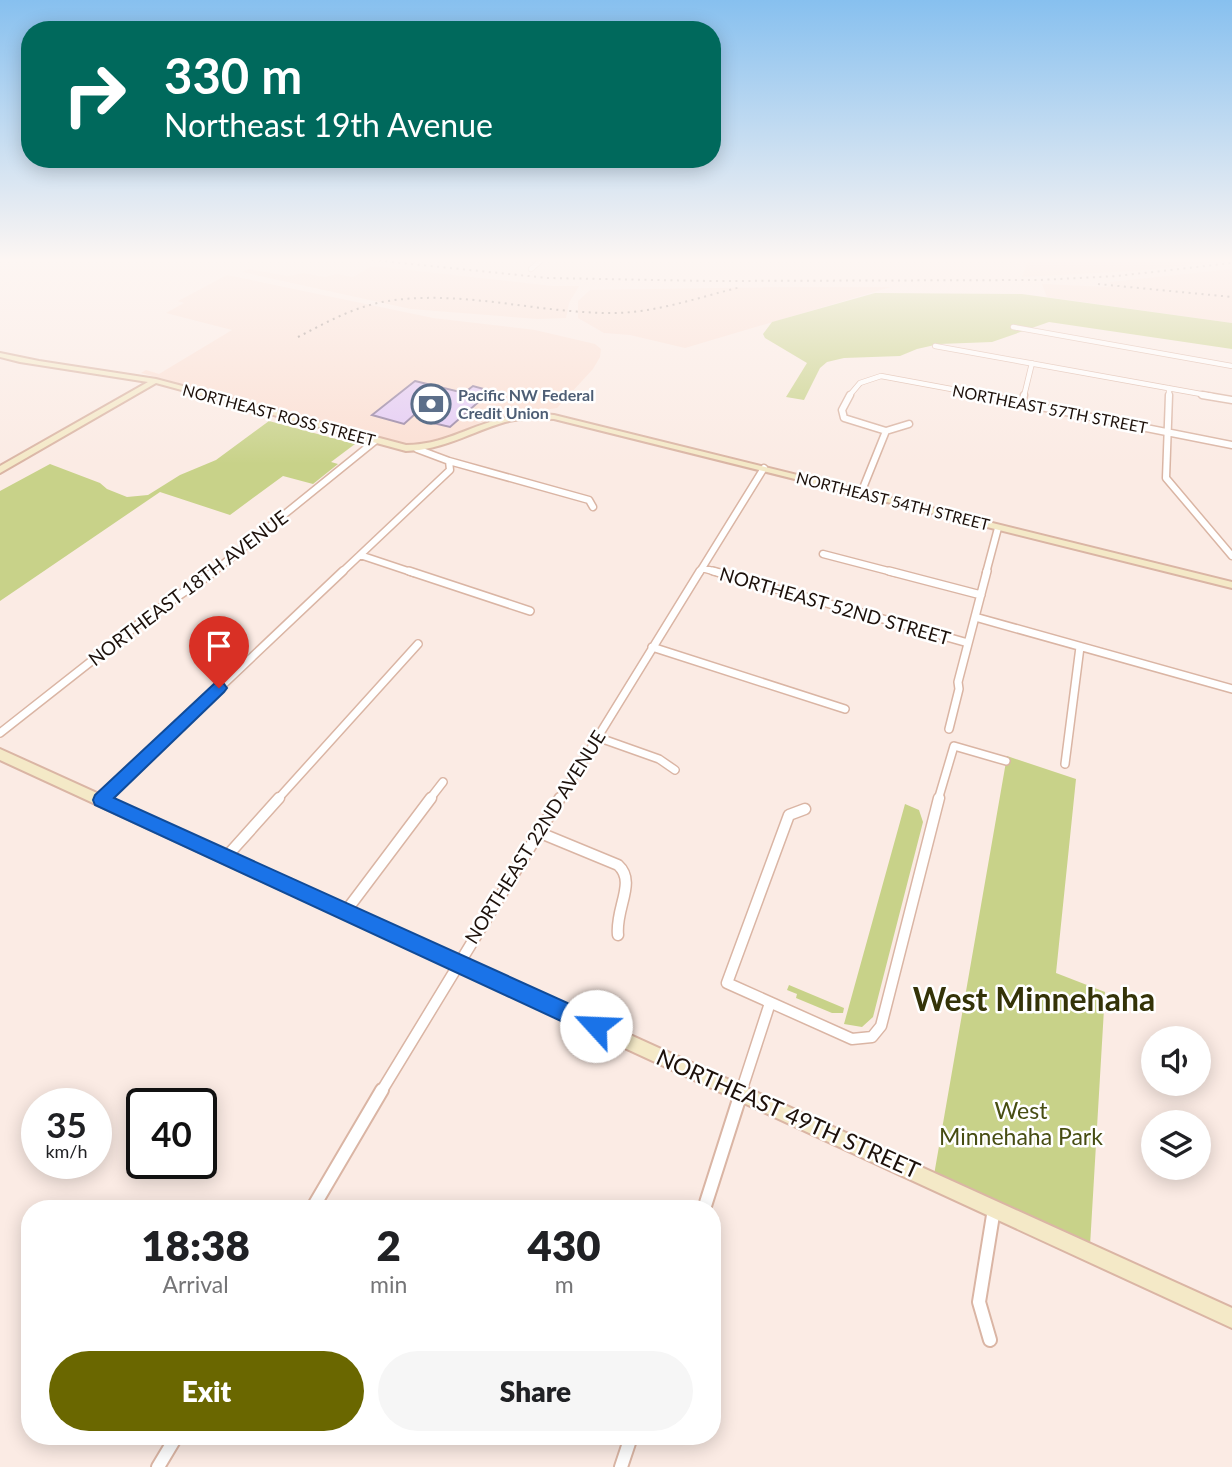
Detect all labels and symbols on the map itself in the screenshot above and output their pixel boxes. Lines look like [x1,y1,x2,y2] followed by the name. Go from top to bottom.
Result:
[181,380,378,450] street label: NORTHEAST ROSS STREET
[951,380,1150,437] street label: NORTHEAST 57TH STREET
[410,383,452,425] bank icon: Pacific NW Federal Credit Union
[458,385,594,422] place label: Pacific NW Federal Credit Union
[794,467,992,534] street label: NORTHEAST 54TH STREET
[83,505,292,670] street label: NORTHEAST 18TH AVENUE
[717,562,953,650] street label: NORTHEAST 52ND STREET
[189,616,249,688] pin
[459,726,610,948] street label: NORTHEAST 22ND AVENUE
[913,979,1155,1018] district label: West Minnehaha
[559,989,633,1063] position arrow
[652,1042,925,1184] street label: NORTHEAST 49TH STREET
[126,1088,217,1179] speed limit sign: 40
[939,1096,1103,1150] park label: West Minnehaha Park

